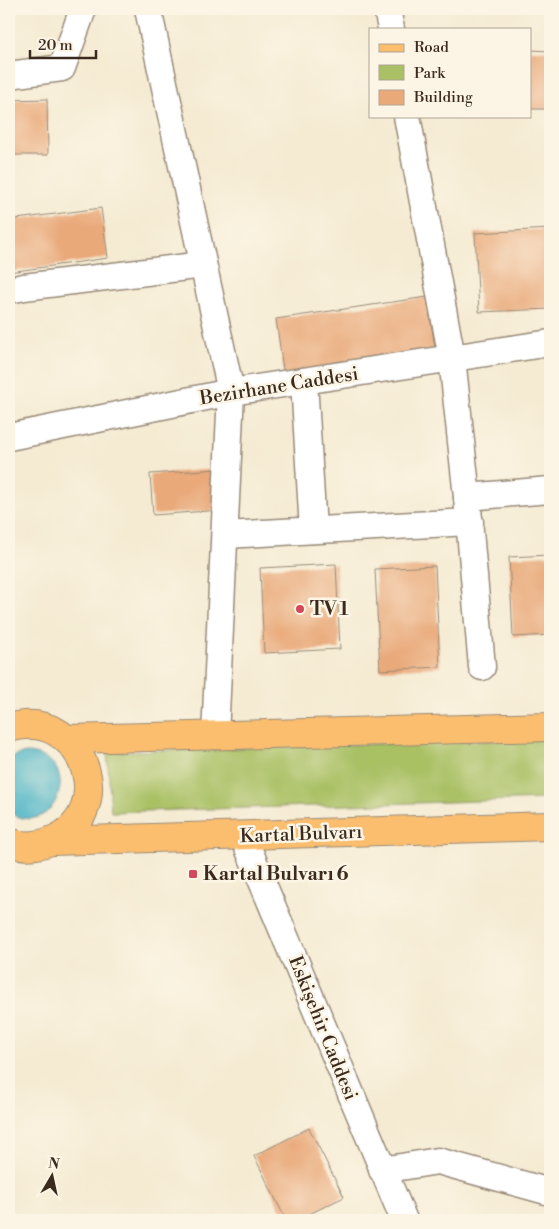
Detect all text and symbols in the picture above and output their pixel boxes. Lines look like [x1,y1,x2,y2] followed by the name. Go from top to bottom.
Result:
[30,28,96,60] scale bar
[369,28,532,118] legend
[38,36,73,55] text: 20 m
[414,38,449,57] text: Road
[414,64,446,83] text: Park
[413,88,473,107] text: Building
[197,362,360,411] street label: Bezirhane Caddesi
[310,597,349,621] place label: TV 1
[294,603,306,615] marker: TV 1
[239,820,363,848] street label: Kartal Bulvarı
[203,862,349,886] place label: Kartal Bulvarı 6
[187,868,199,880] marker: Kartal Bulvarı 6
[283,952,363,1104] street label: Eskişehir Caddesi
[28,1152,78,1202] north arrow
[47,1154,61,1174] text: N

